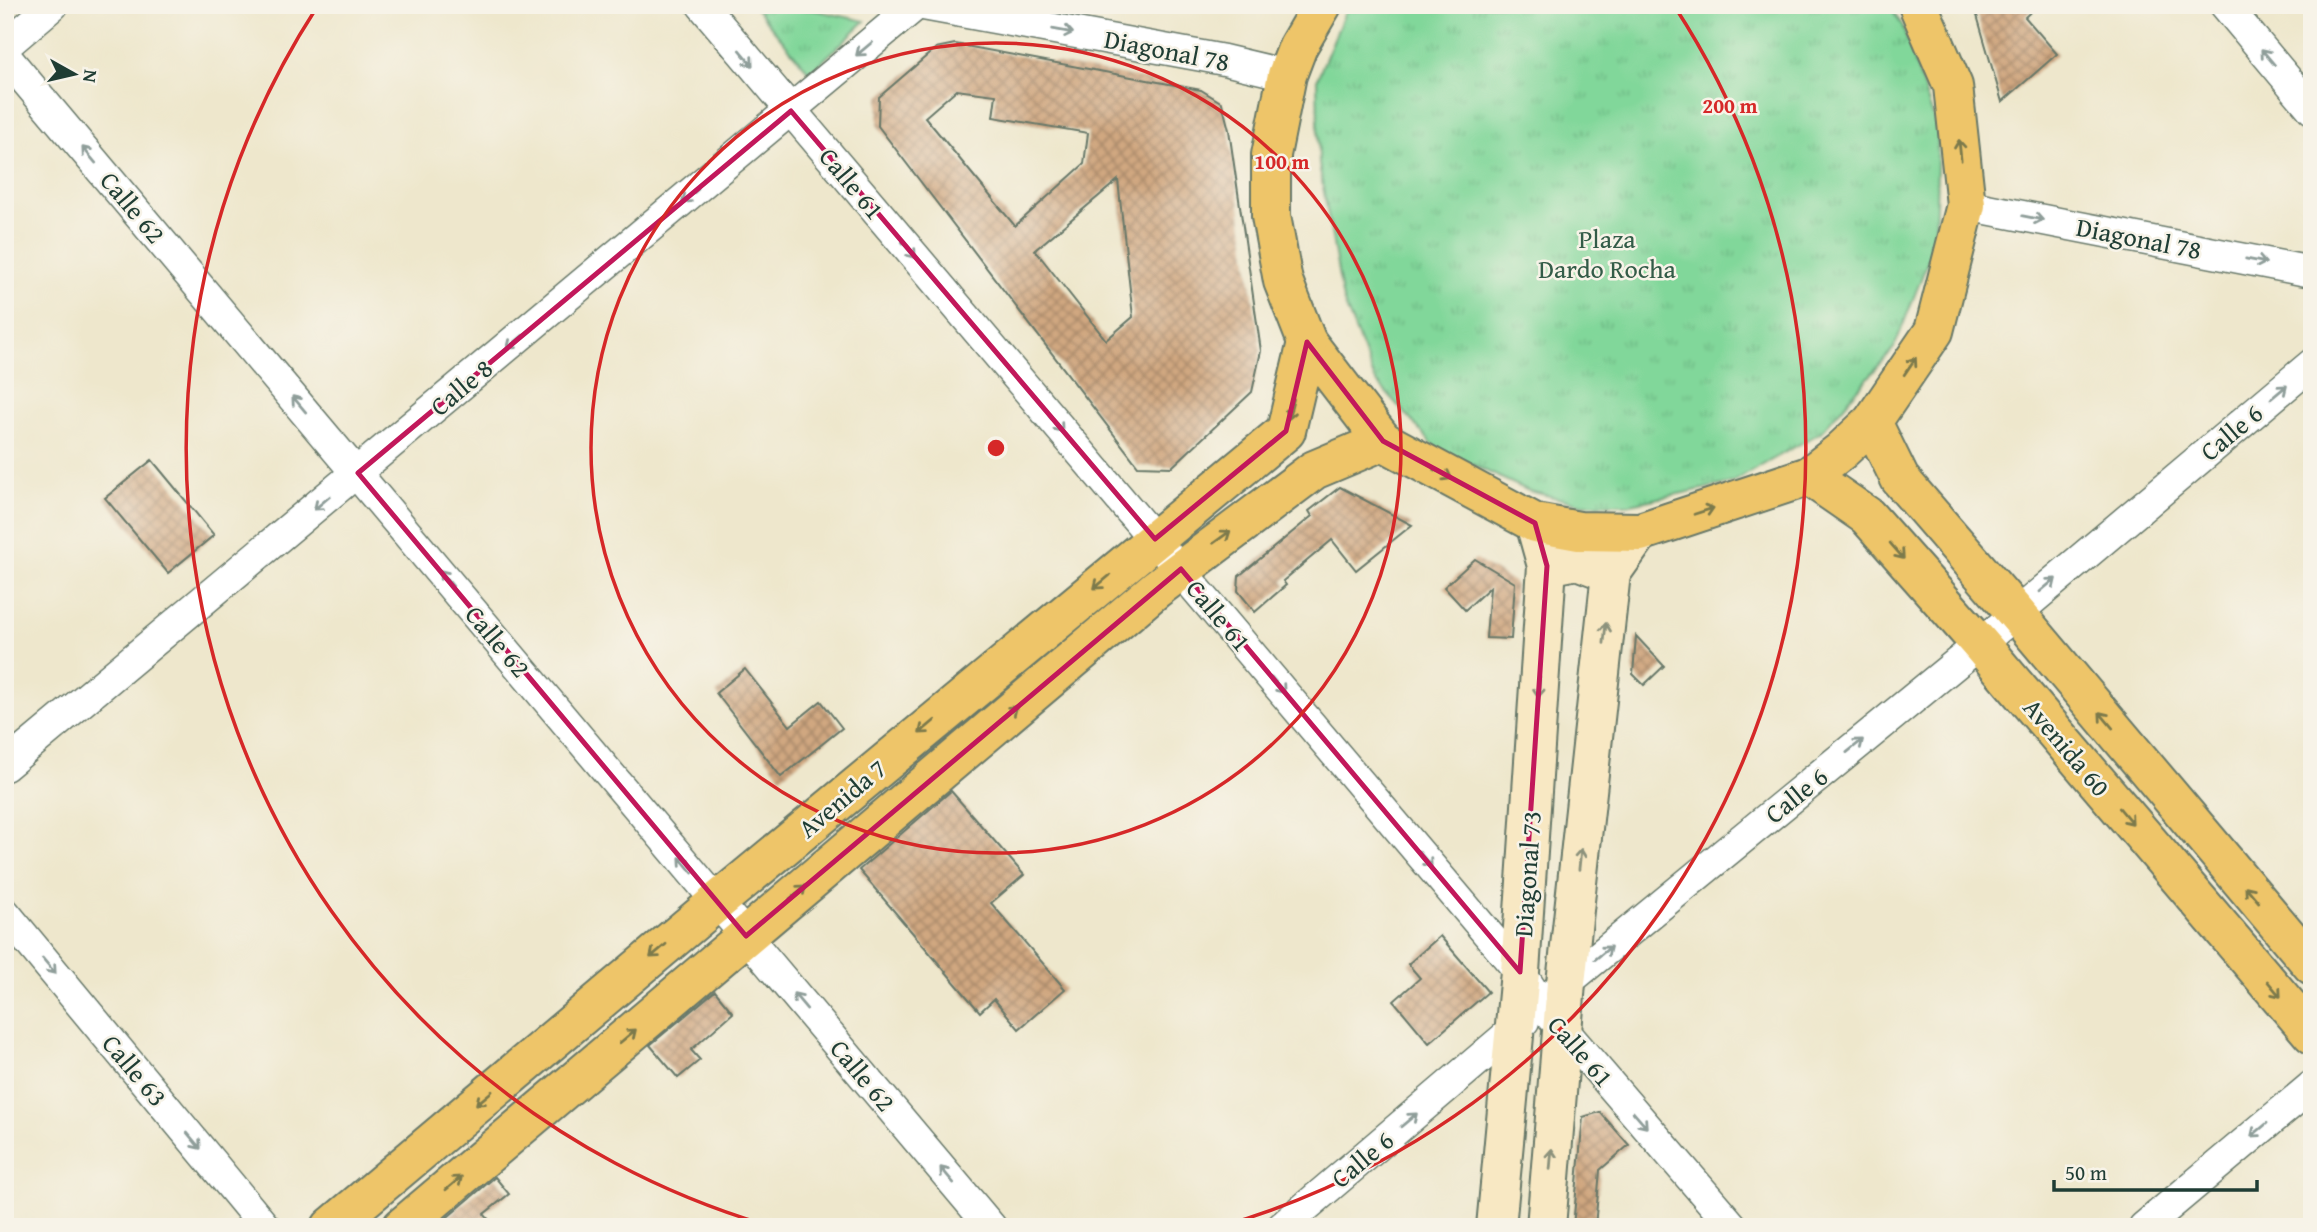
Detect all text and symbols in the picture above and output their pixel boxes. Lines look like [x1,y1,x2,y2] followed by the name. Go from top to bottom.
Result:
[1101,19,1233,81] street label: Diagonal 78
[1051,25,1074,38] one-way arrow
[38,38,108,108] north arrow
[855,41,873,57] one-way arrow
[738,48,754,66] one-way arrow
[2260,49,2276,67] one-way arrow
[76,68,106,85] text: N
[1702,90,1758,121] text: 200 m
[810,138,894,228] street label: Calle 61
[1953,139,1966,162] one-way arrow
[81,146,97,164] one-way arrow
[1254,146,1310,177] text: 100 m
[91,162,175,252] street label: Calle 62
[681,188,699,204] one-way arrow
[2073,207,2205,269] street label: Diagonal 78
[2021,212,2044,225] one-way arrow
[1538,219,1677,288] park label: Plaza Dardo Rocha
[901,241,917,259] one-way arrow
[2244,255,2267,268] one-way arrow
[507,334,525,350] one-way arrow
[421,349,501,425] street label: Calle 8
[1903,357,1917,376] one-way arrow
[2270,384,2288,400] one-way arrow
[2191,394,2271,470] street label: Calle 6
[291,395,307,413] one-way arrow
[1284,397,1297,419] one-way arrow
[1048,414,1064,432] one-way arrow
[984,436,1008,460] centre of rings
[1432,467,1453,481] one-way arrow
[313,496,331,511] one-way arrow
[1693,503,1715,516] one-way arrow
[1212,530,1231,545] one-way arrow
[1889,542,1906,559] one-way arrow
[438,569,454,587] one-way arrow
[1177,570,1261,660] street label: Calle 61
[1094,574,1112,590] one-way arrow
[2039,577,2057,593] one-way arrow
[456,596,540,686] street label: Calle 62
[1598,622,1611,645] one-way arrow
[1270,675,1286,693] one-way arrow
[1532,675,1545,698] one-way arrow
[2014,689,2120,805] street label: Avenida 60
[1000,705,1018,721] one-way arrow
[2098,711,2114,729] one-way arrow
[918,719,936,735] one-way arrow
[1845,739,1863,754] one-way arrow
[789,749,895,847] street label: Avenida 7
[1756,757,1836,833] street label: Calle 6
[2118,807,2134,825] one-way arrow
[1503,810,1551,938] street label: Diagonal 73
[1574,848,1587,871] one-way arrow
[1417,849,1433,867] one-way arrow
[678,856,694,874] one-way arrow
[789,884,807,900] one-way arrow
[2244,885,2260,903] one-way arrow
[649,943,667,959] one-way arrow
[1594,945,1612,961] one-way arrow
[41,957,57,975] one-way arrow
[2266,980,2282,998] one-way arrow
[792,992,808,1010] one-way arrow
[1539,1007,1623,1095] street label: Calle 61
[93,1025,177,1115] street label: Calle 63
[618,1028,636,1044] one-way arrow
[821,1030,905,1120] street label: Calle 62
[475,1090,493,1106] one-way arrow
[1632,1110,1648,1128] one-way arrow
[1399,1112,1417,1127] one-way arrow
[1322,1121,1402,1197] street label: Calle 6
[2251,1122,2269,1138] one-way arrow
[186,1132,202,1150] one-way arrow
[1545,1148,1558,1171] one-way arrow
[2054,1148,2258,1192] scale bar
[2065,1157,2107,1188] text: 50 m
[939,1166,955,1184] one-way arrow
[445,1175,463,1191] one-way arrow

